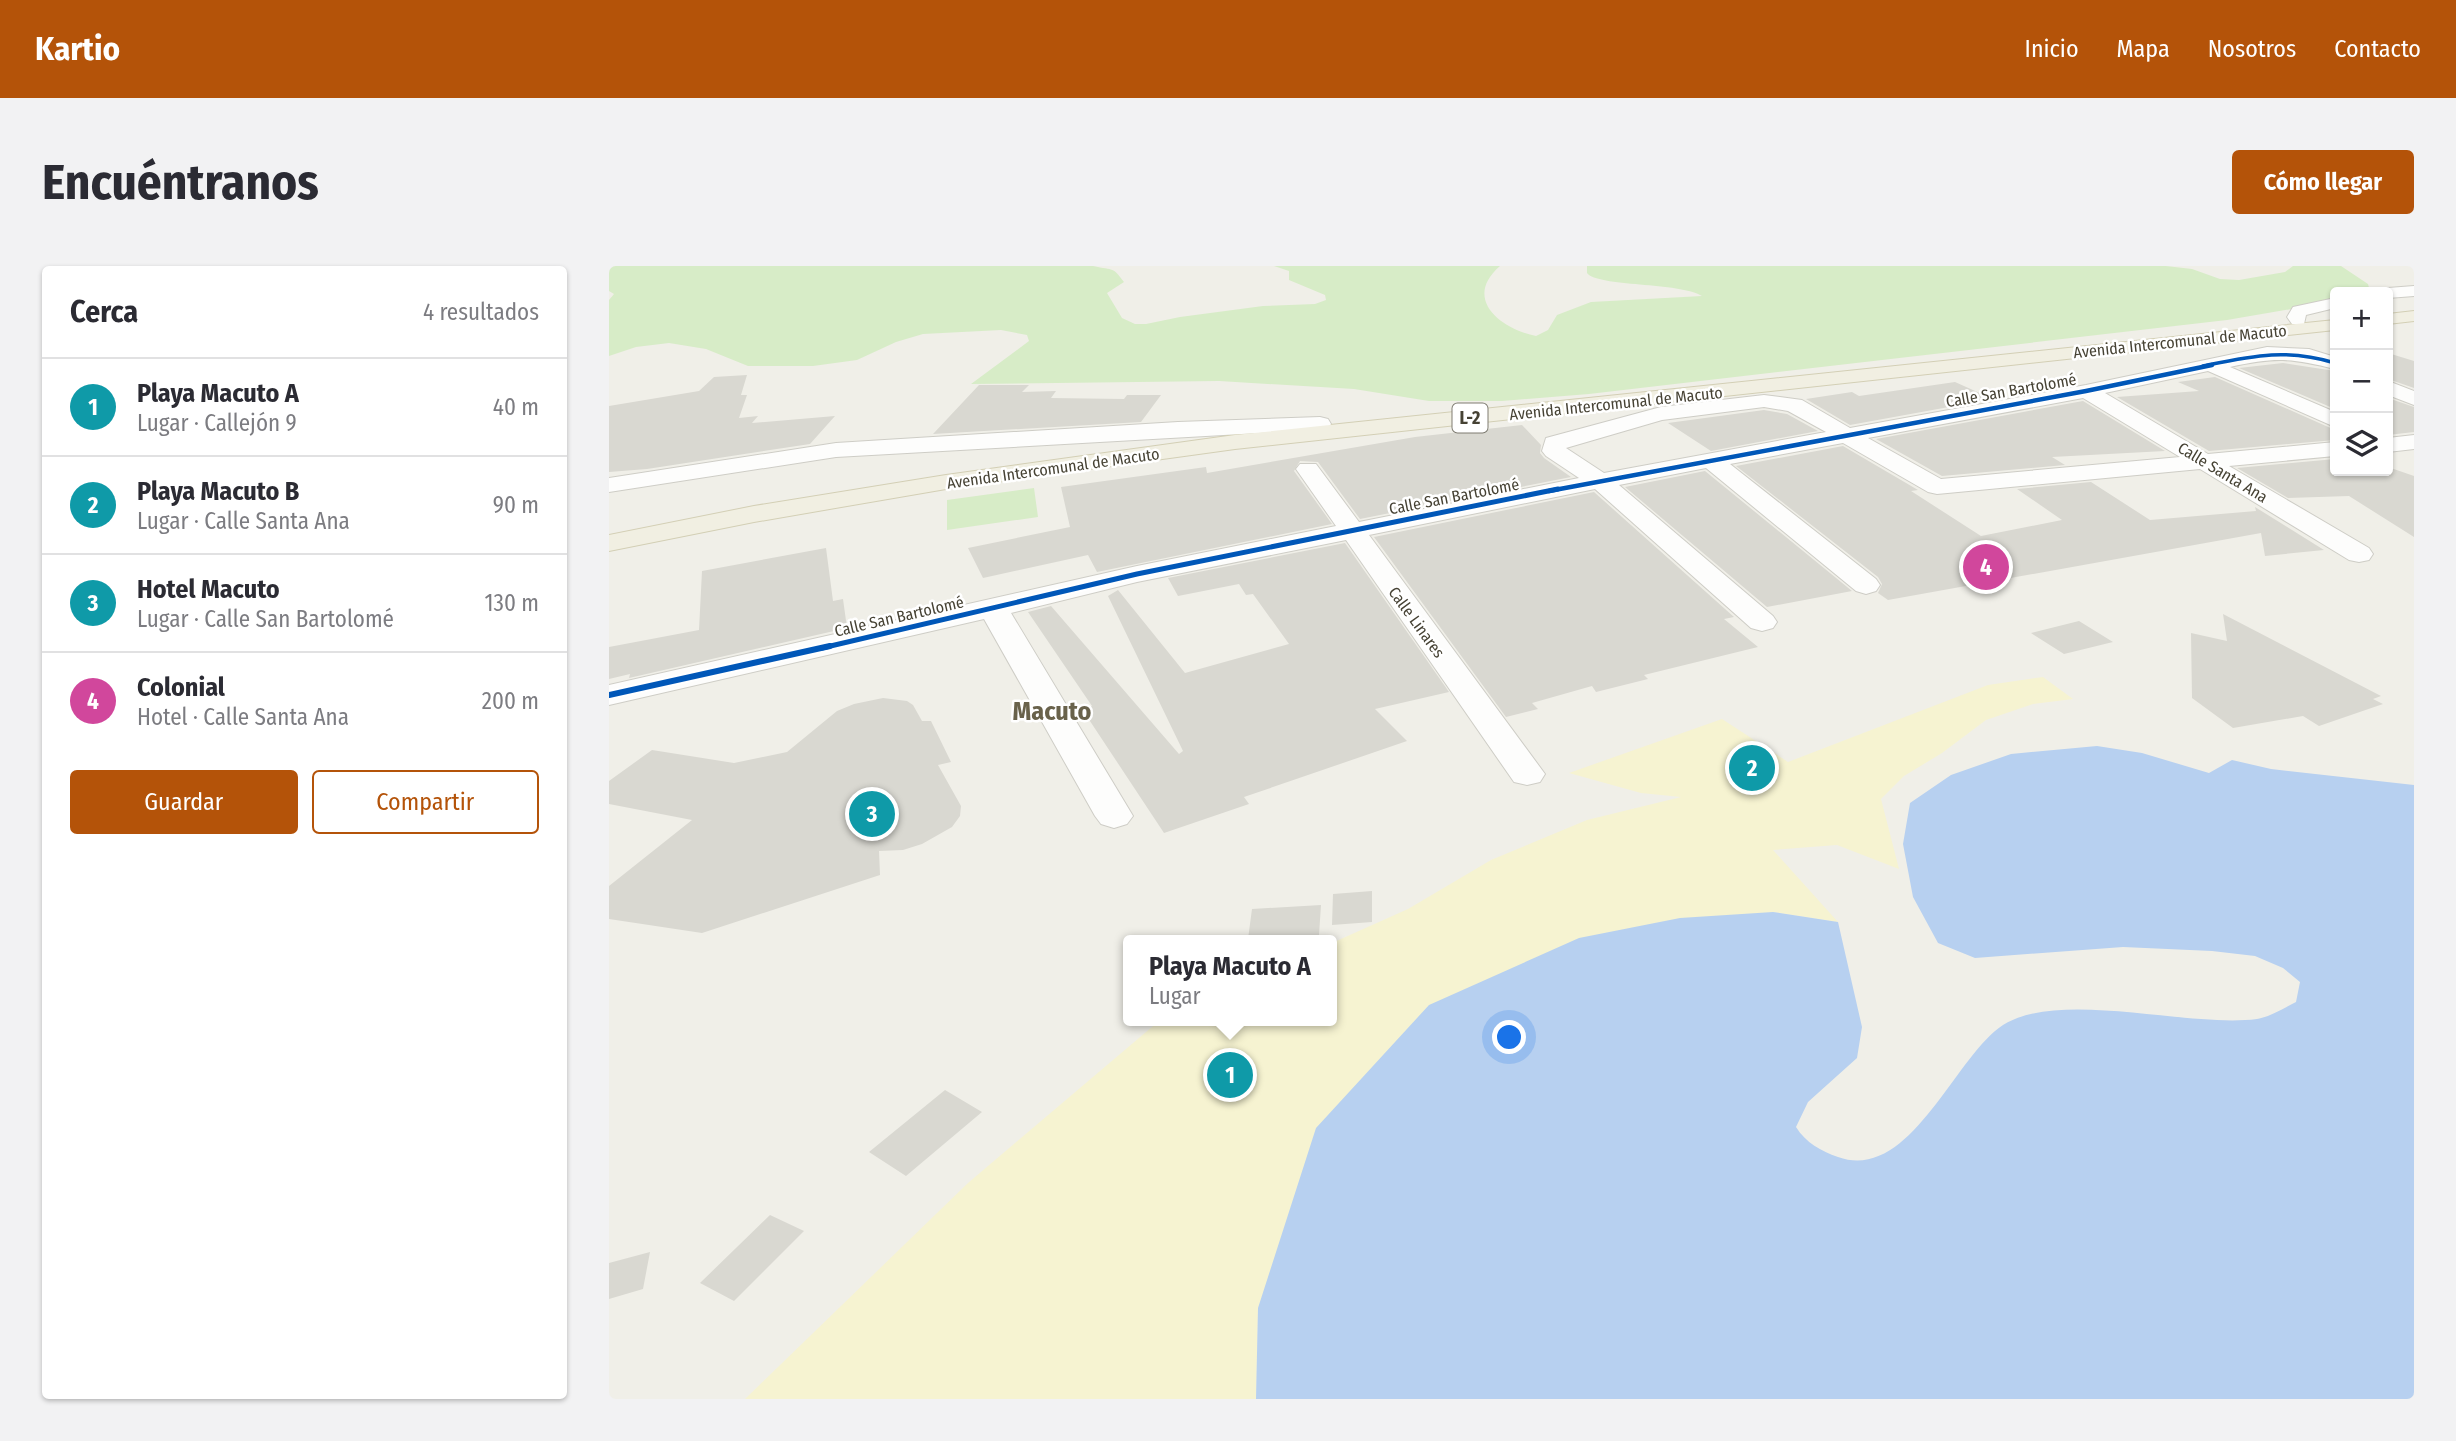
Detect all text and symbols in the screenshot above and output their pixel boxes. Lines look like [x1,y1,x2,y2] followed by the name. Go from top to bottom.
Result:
[35,29,120,69] text: Kartio
[2025,35,2079,63] text: Inicio
[2117,35,2170,63] text: Mapa
[2208,35,2296,63] text: Nosotros
[2334,35,2421,63] text: Contacto
[2232,150,2414,214] button: Cómo llegar
[42,153,319,212] text: Encuéntranos
[2330,287,2393,476] map controls
[2330,287,2393,350] button: +
[70,294,138,330] text: Cerca
[423,298,539,326] text: 4 resultados
[2072,321,2288,362] street label: Avenida Intercomunal de Macuto
[2330,350,2393,413] button: −
[1944,370,2078,411] street label: Calle San Bartolomé
[137,378,299,409] text: Playa Macuto A
[1508,383,1724,424] street label: Avenida Intercomunal de Macuto
[88,393,98,421] text: 1
[493,393,539,421] text: 40 m
[1453,404,1487,433] road number: L-2
[137,409,297,437] text: Lugar · Callejón 9
[2330,413,2393,476] button: layers
[2174,438,2271,507] street label: Calle Santa Ana
[946,444,1161,493] street label: Avenida Intercomunal de Macuto
[1387,475,1521,518] street label: Calle San Bartolomé
[137,476,299,507] text: Playa Macuto B
[88,491,98,519] text: 2
[493,491,539,519] text: 90 m
[137,507,350,535] text: Lugar · Calle Santa Ana
[1963,541,2009,593] pin: 4
[137,574,280,605] text: Hotel Macuto
[1385,583,1449,662] street label: Calle Linares
[88,589,98,617] text: 3
[485,589,539,617] text: 130 m
[833,592,966,641] street label: Calle San Bartolomé
[137,605,394,633] text: Lugar · Calle San Bartolomé
[137,672,225,703] text: Colonial
[87,687,99,715] text: 4
[482,687,539,715] text: 200 m
[1013,696,1092,727] district label: Macuto
[137,703,349,731] text: Hotel · Calle Santa Ana
[1729,742,1775,794] pin: 2
[70,770,298,834] button: Guardar
[312,770,539,834] button: Compartir
[849,788,895,840] pin: 3
[1123,935,1337,1026] popup
[1149,951,1311,982] text: Playa Macuto A
[1149,982,1201,1010] text: Lugar
[1492,1020,1526,1054] your location
[1207,1049,1253,1101] pin: 1

